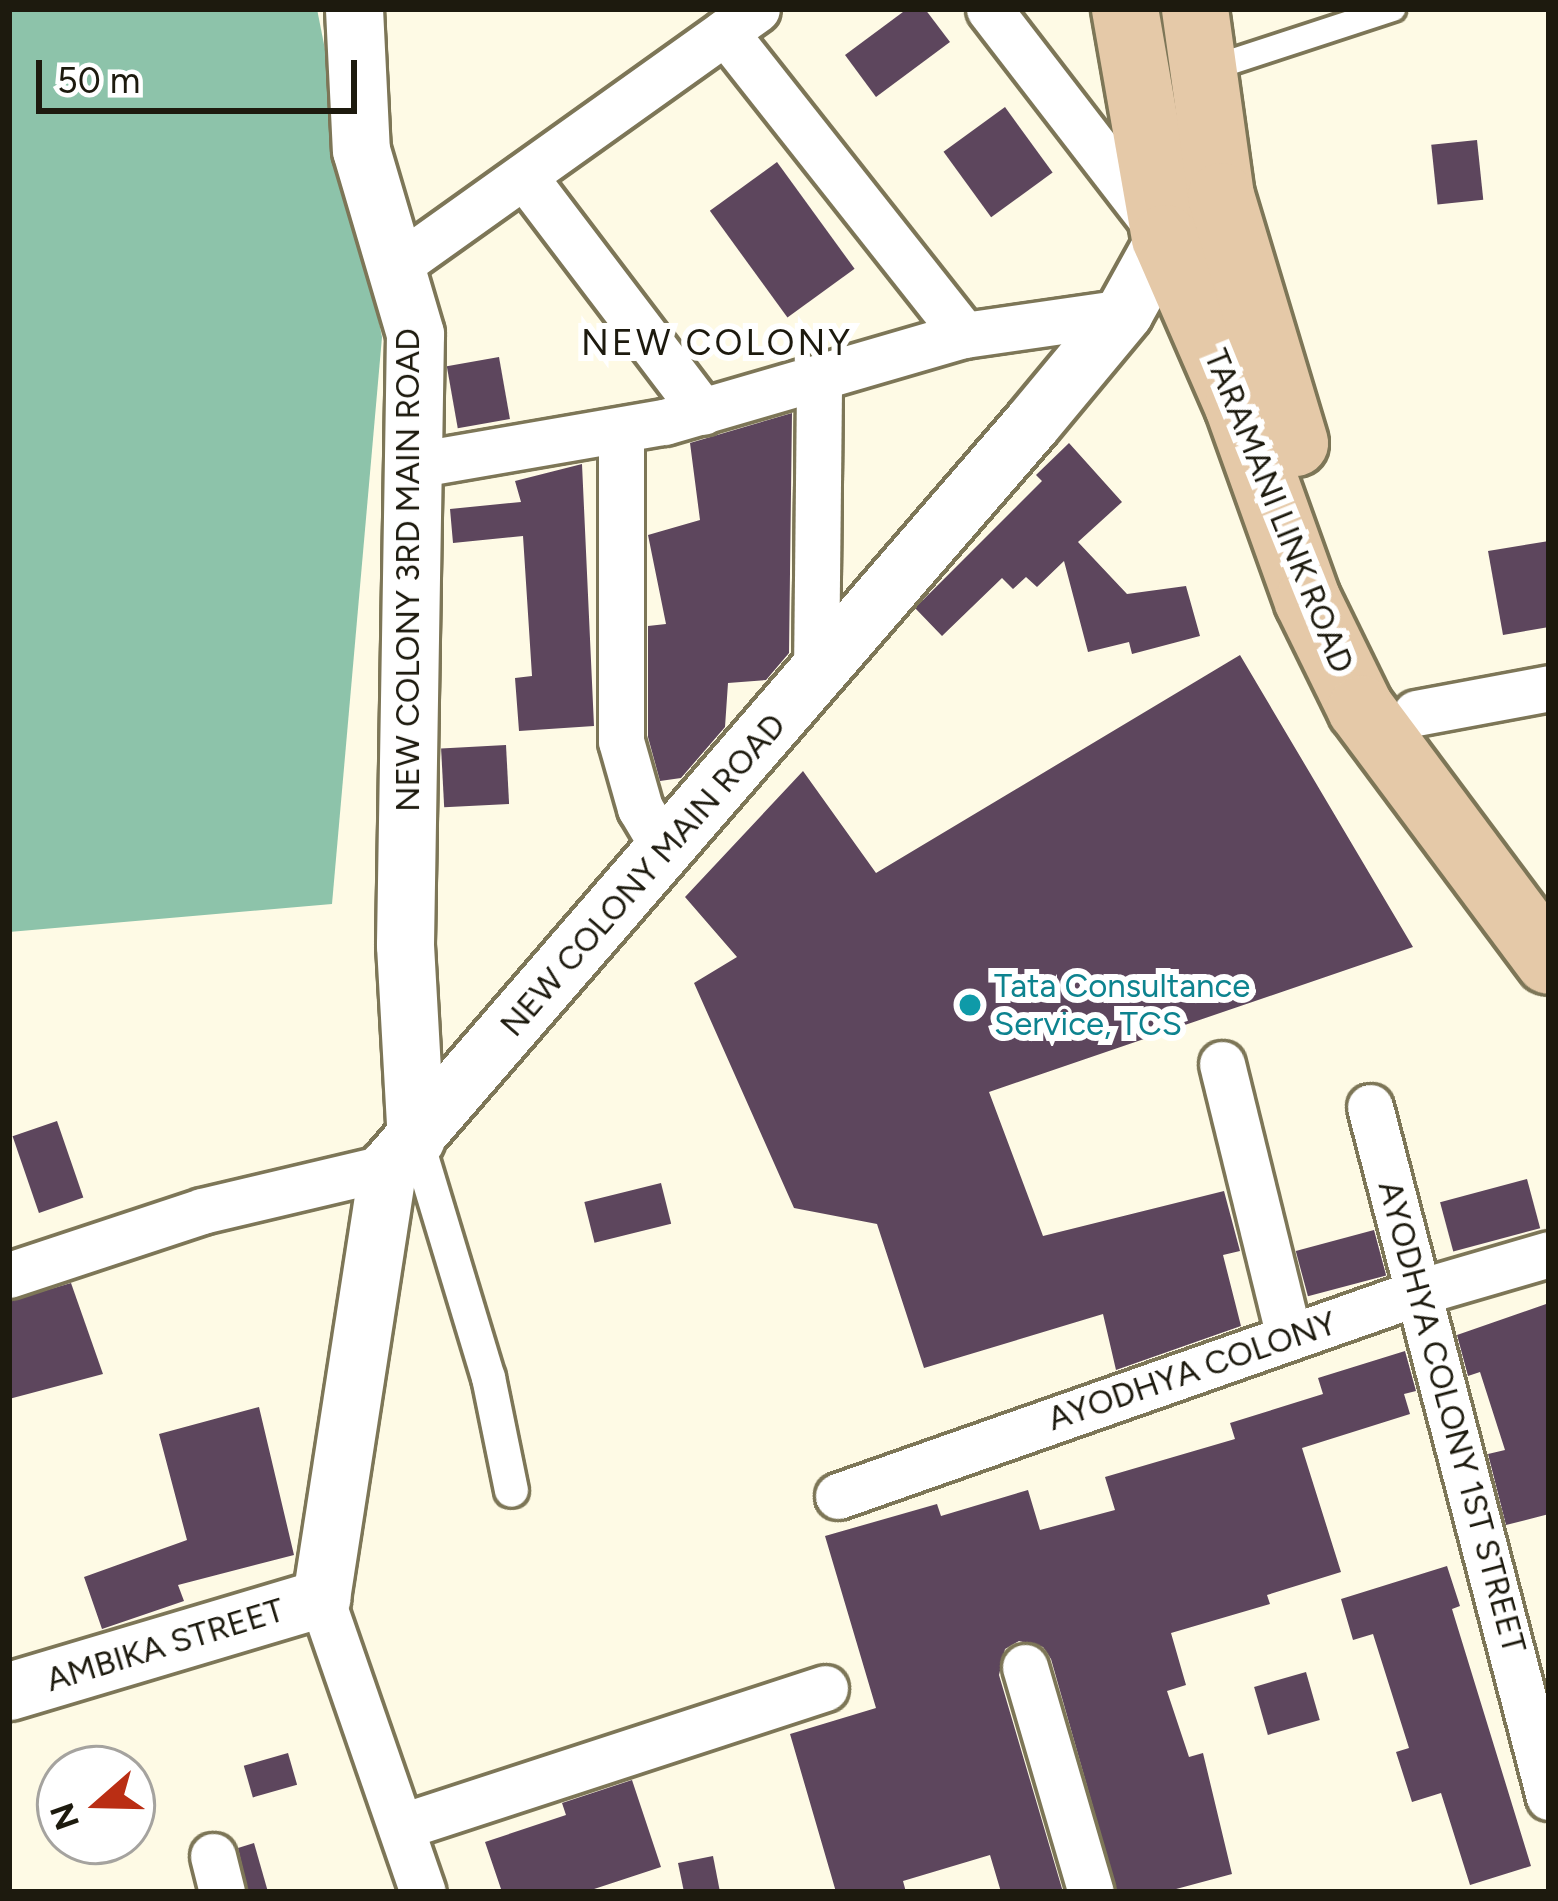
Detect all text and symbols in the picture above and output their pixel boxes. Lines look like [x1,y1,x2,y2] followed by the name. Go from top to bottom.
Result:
[42,36,363,110] scale bar
[57,59,140,102] text: 50 m
[581,321,853,365] district label: NEW COLONY
[388,328,428,812] street label: NEW COLONY 3RD MAIN ROAD
[1196,343,1362,679] street label: TARAMANI LINK ROAD
[492,706,794,1044] street label: NEW COLONY MAIN ROAD
[994,966,1250,1044] place label: Tata Consultance Service, TCS
[957,992,983,1018] marker: Tata Consultance Service, TCS
[1370,1177,1534,1657] street label: AYODHYA COLONY 1ST STREET
[1043,1303,1341,1439] street label: AYODHYA COLONY
[41,1590,289,1700] street label: AMBIKA STREET
[36,1745,156,1865] north arrow
[42,1798,87,1835] text: N

